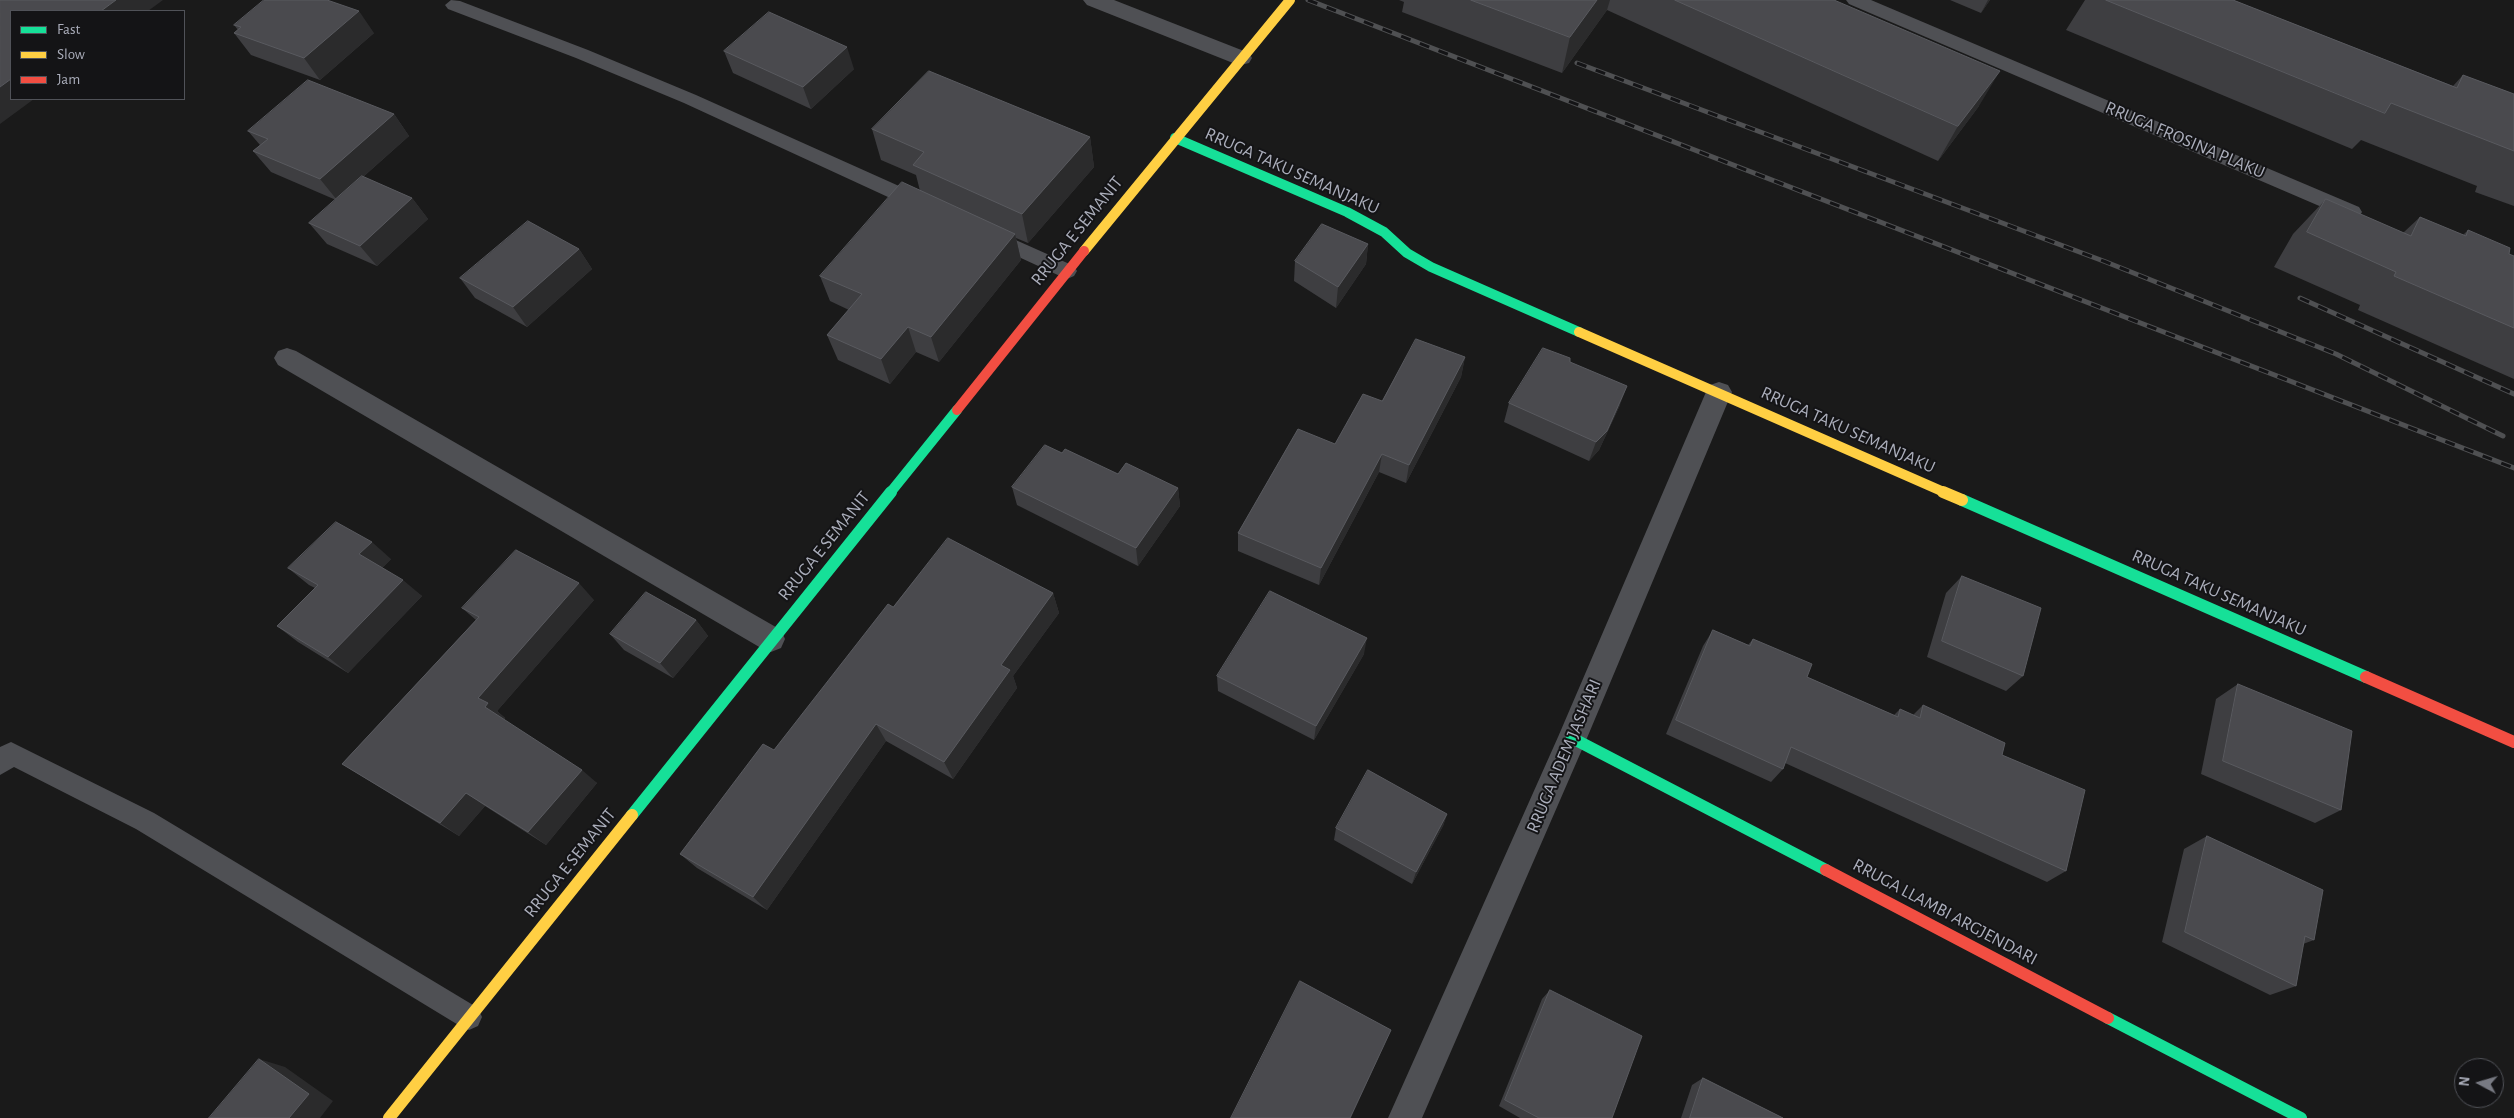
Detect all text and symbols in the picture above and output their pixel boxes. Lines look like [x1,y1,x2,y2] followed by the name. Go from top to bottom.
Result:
[10,10,185,100] legend
[57,22,80,37] text: Fast
[57,47,85,62] text: Slow
[57,72,80,87] text: Jam
[2102,97,2268,183] street label: RRUGA FROSINA PLAKU
[1201,123,1383,219] street label: RRUGA TAKU SEMANJAKU
[1026,172,1128,290] street label: RRUGA E SEMANIT
[1757,382,1939,478] street label: RRUGA TAKU SEMANJAKU
[773,487,875,605] street label: RRUGA E SEMANIT
[2128,545,2310,641] street label: RRUGA TAKU SEMANJAKU
[1522,676,1606,836] street label: RRUGA ADEM JASHARI
[519,804,621,922] street label: RRUGA E SEMANIT
[1849,854,2041,970] street label: RRUGA LLAMBI ARGJENDARI
[2454,1058,2504,1108] north arrow
[2458,1076,2473,1087] text: N

